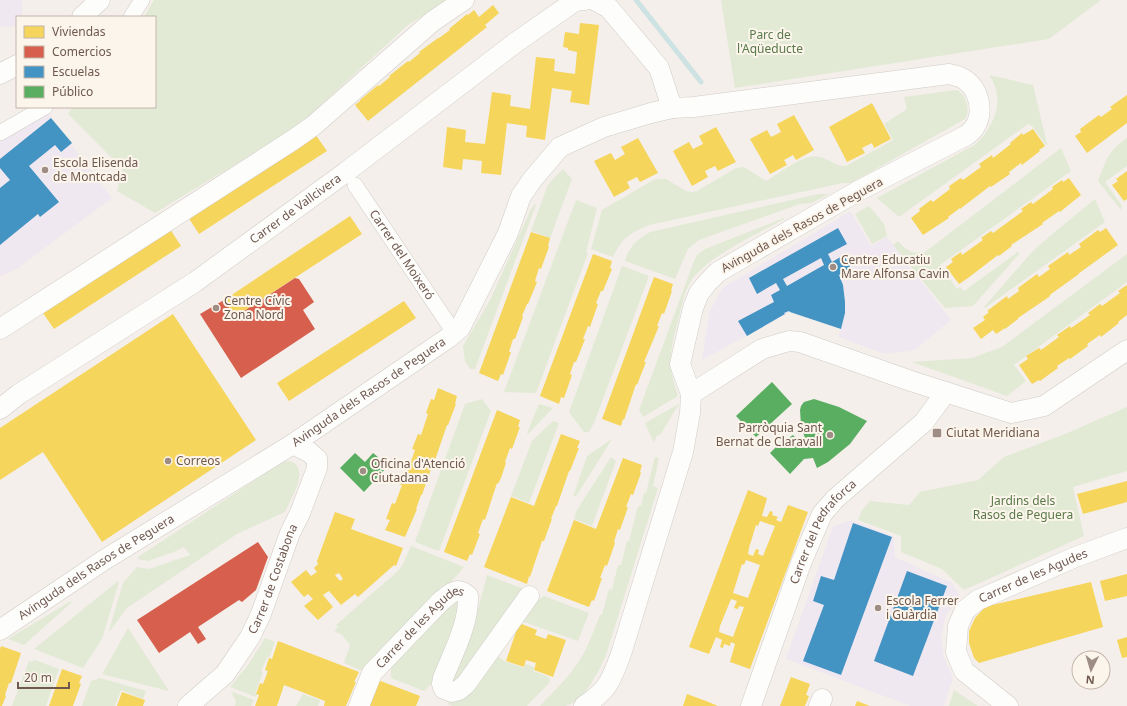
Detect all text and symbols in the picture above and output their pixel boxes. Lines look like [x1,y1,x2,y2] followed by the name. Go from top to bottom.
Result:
[16,16,156,108] legend
[52,23,106,40] text: Viviendas
[737,26,803,57] park label: Parc de l'Aqüeducte
[52,43,112,60] text: Comercios
[52,63,100,80] text: Escuelas
[52,83,93,100] text: Público
[53,154,138,185] place label: Escola Elisenda de Montcada
[40,165,50,175] marker: Escola Elisenda de Montcada
[246,169,344,248] street label: Carrer de Vallcivera
[718,173,886,276] street label: Avinguda dels Rasos de Peguera
[366,206,439,303] street label: Carrer del Moixeró
[841,251,949,282] place label: Centre Educatiu Mare Alfonsa Cavin
[828,262,838,272] marker: Centre Educatiu Mare Alfonsa Cavin
[224,292,291,323] place label: Centre Cívic Zona Nord
[211,303,221,313] marker: Centre Cívic Zona Nord
[288,333,449,450] street label: Avinguda dels Rasos de Peguera
[716,419,823,450] place label: Parròquia Sant Bernat de Claravall
[946,424,1040,441] place label: Ciutat Meridiana
[931,427,943,439] marker: Ciutat Meridiana
[825,430,835,440] marker: Parròquia Sant Bernat de Claravall
[176,452,221,469] place label: Correos
[371,455,465,486] place label: Oficina d'Atenció Ciutadana
[163,456,173,466] marker: Correos
[358,466,368,476] marker: Oficina d'Atenció Ciutadana
[785,475,860,586] street label: Carrer del Pedraforca
[973,492,1073,523] park label: Jardins dels Rasos de Peguera
[14,510,177,624] street label: Avinguda dels Rasos de Peguera
[244,521,301,637] street label: Carrer de Costabona
[976,544,1090,607] street label: Carrer de les Agudes
[372,582,467,672] street label: Carrer de les Agudes
[886,592,959,623] place label: Escola Ferrer i Guàrdia
[873,603,883,613] marker: Escola Ferrer i Guàrdia
[1071,650,1111,690] north arrow
[18,664,69,690] scale bar
[24,669,52,686] text: 20 m
[1085,673,1095,688] text: N

